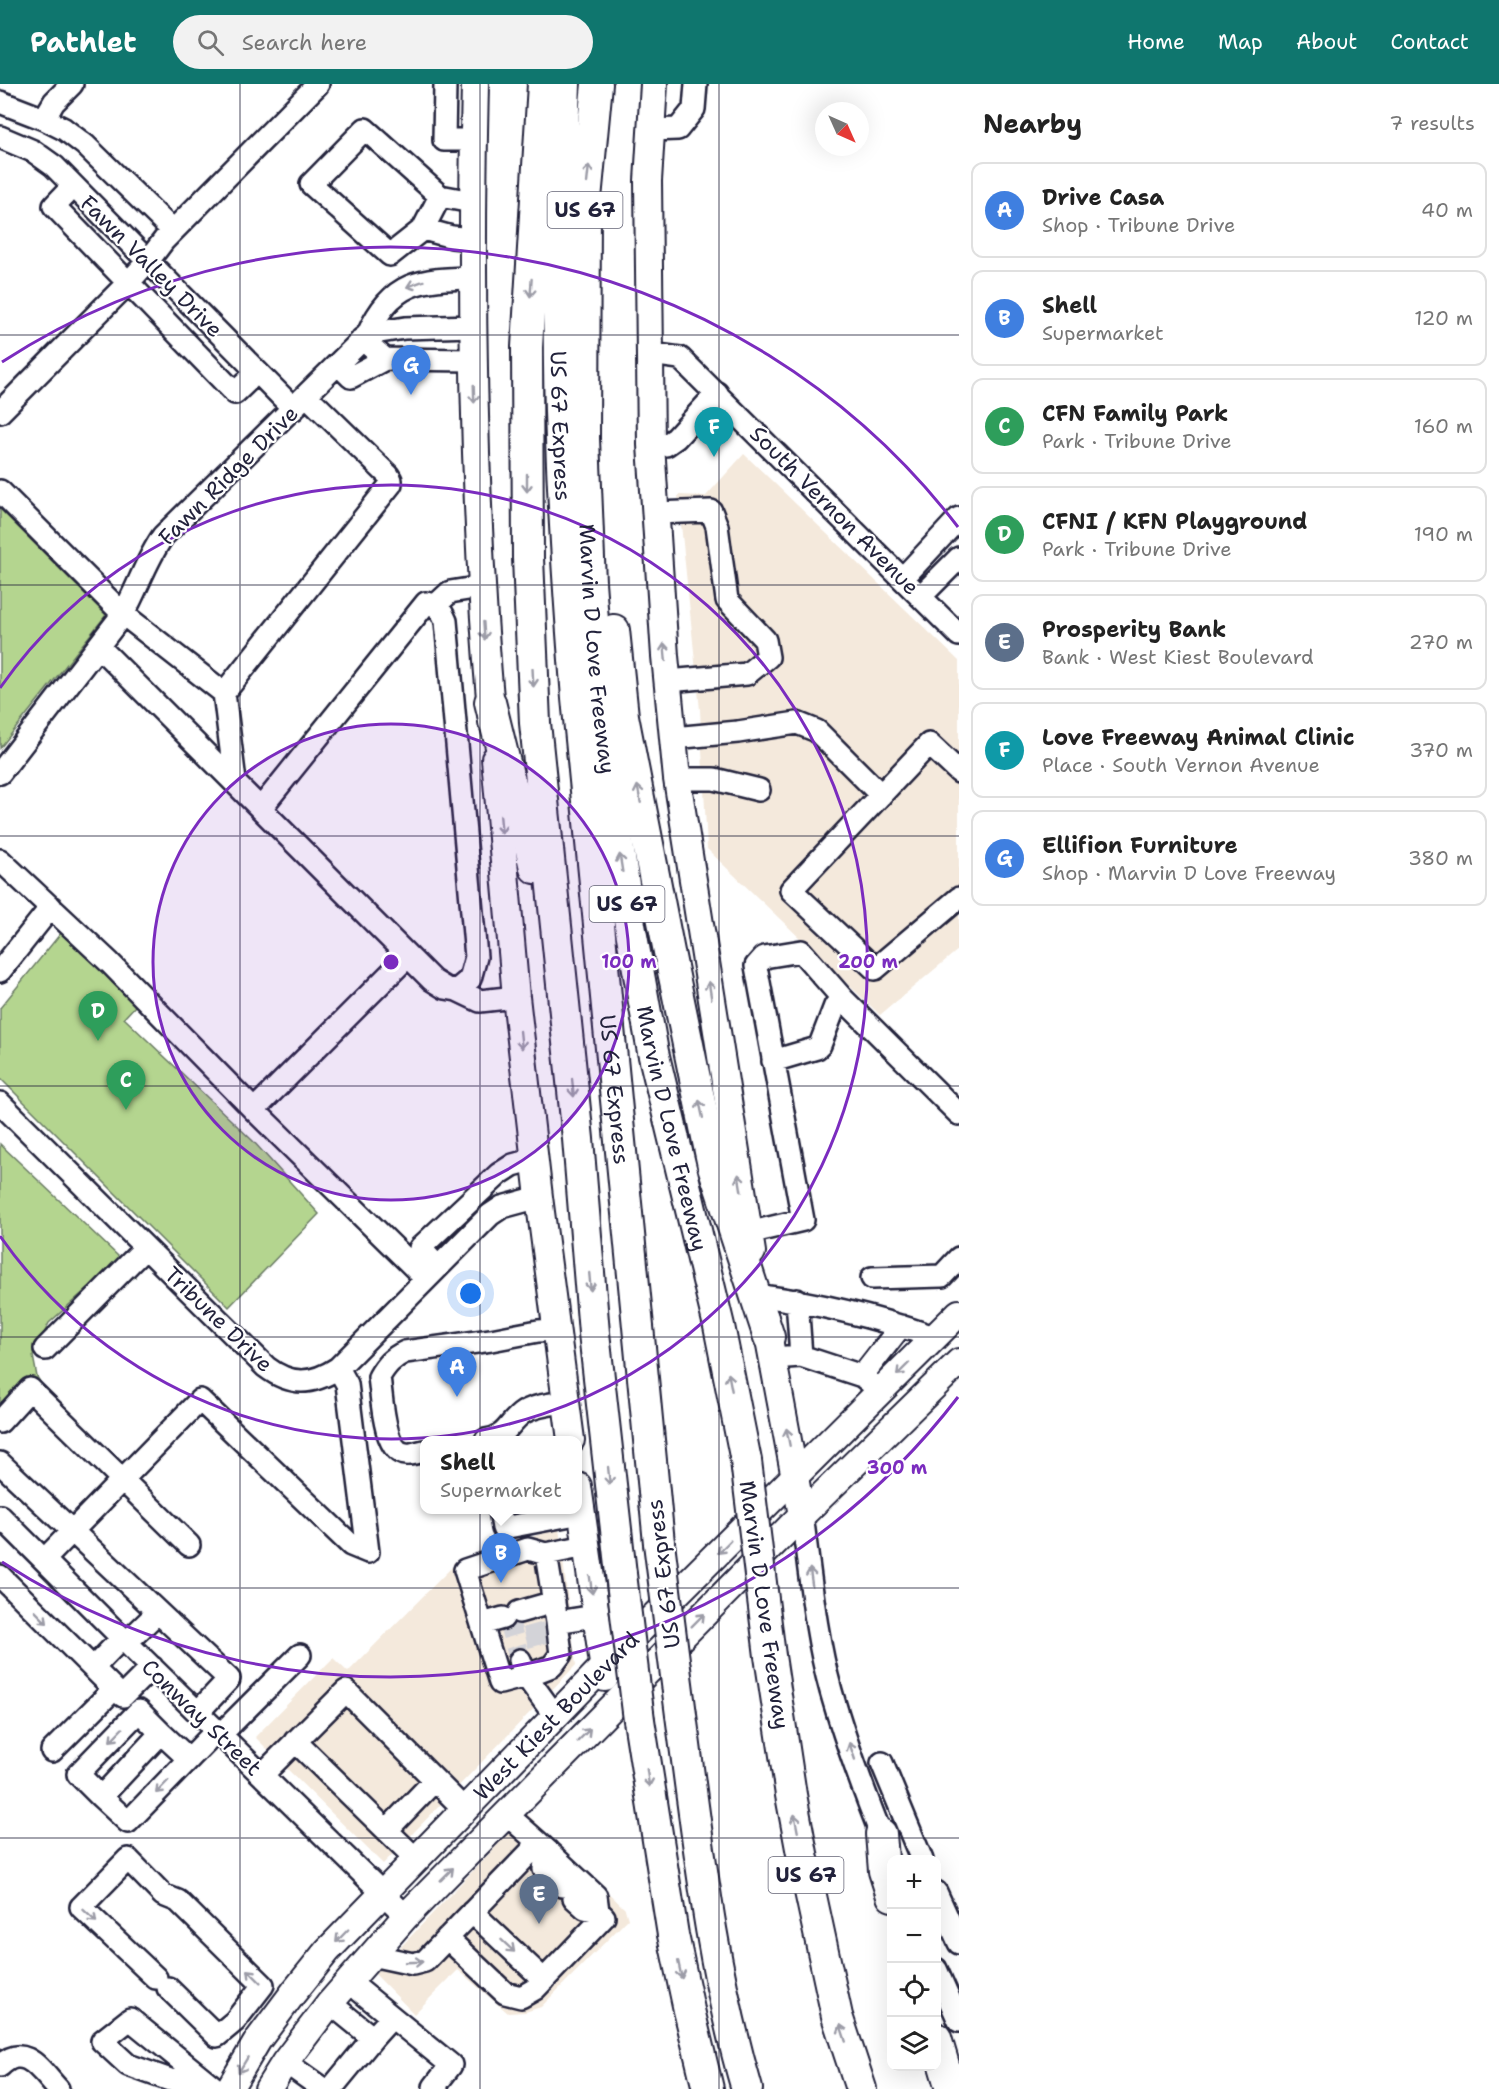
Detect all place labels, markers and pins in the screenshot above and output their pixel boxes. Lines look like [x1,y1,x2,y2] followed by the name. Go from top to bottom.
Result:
[392,346,430,395] pin: G
[694,408,734,457] pin: F
[381,952,401,972] centre of rings
[78,992,118,1041] pin: D
[106,1060,146,1110] pin: C
[438,1348,476,1397] pin: A
[482,1534,520,1583] pin: B
[520,1874,558,1924] pin: E

